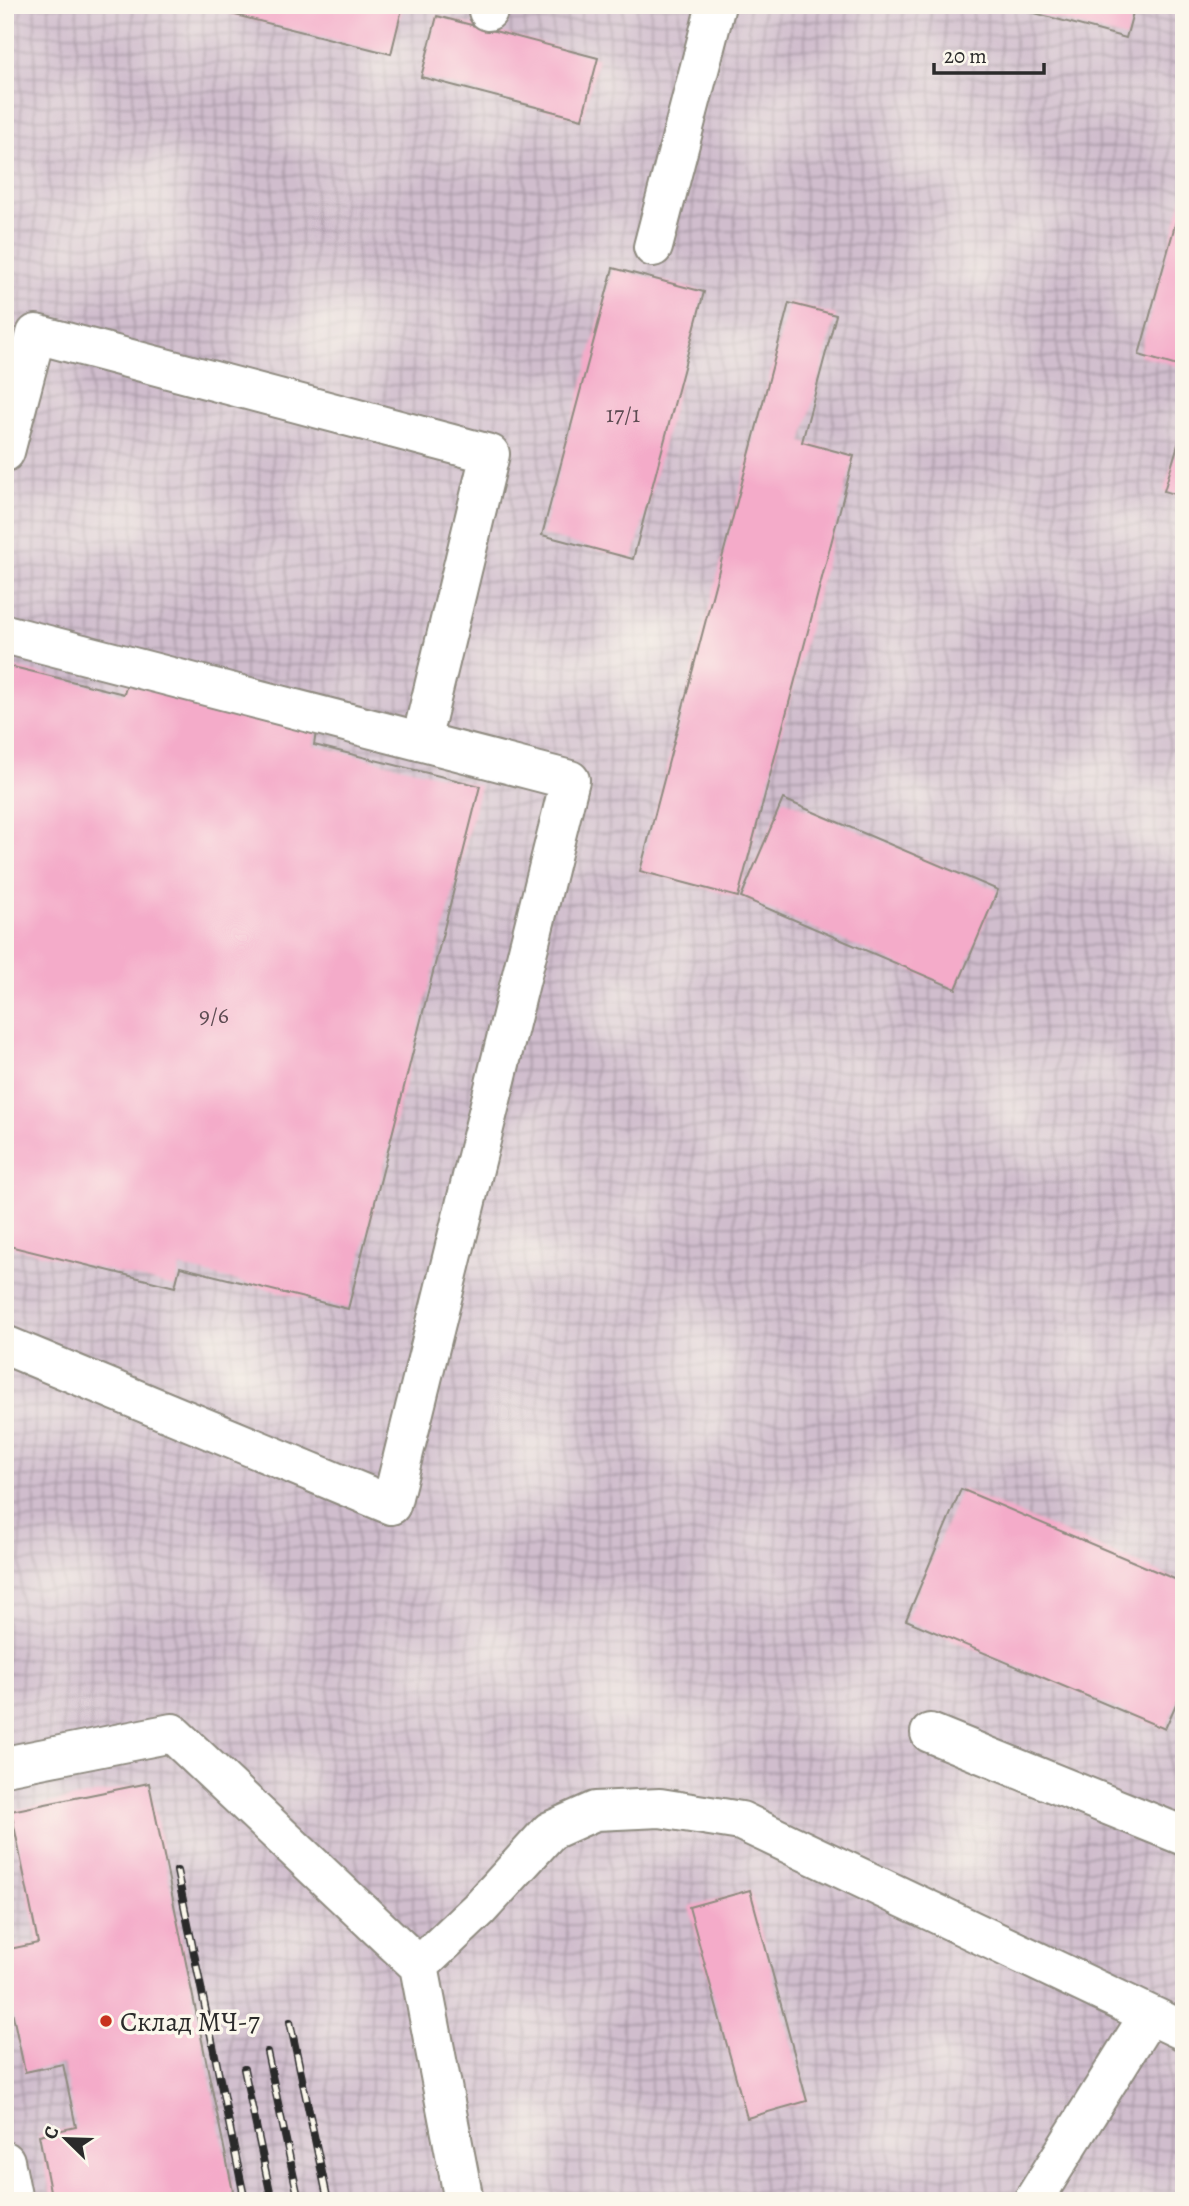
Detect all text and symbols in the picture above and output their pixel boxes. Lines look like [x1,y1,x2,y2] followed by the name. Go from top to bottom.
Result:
[934,32,1044,76] scale bar
[944,42,987,70] text: 20 m
[606,398,640,430] house number: 17/1
[199,999,229,1031] house number: 9/6
[120,2003,260,2041] place label: Склад МЧ-7
[98,2013,114,2029] marker: Склад МЧ-7
[32,2104,102,2174] north arrow
[37,2122,66,2143] text: С

